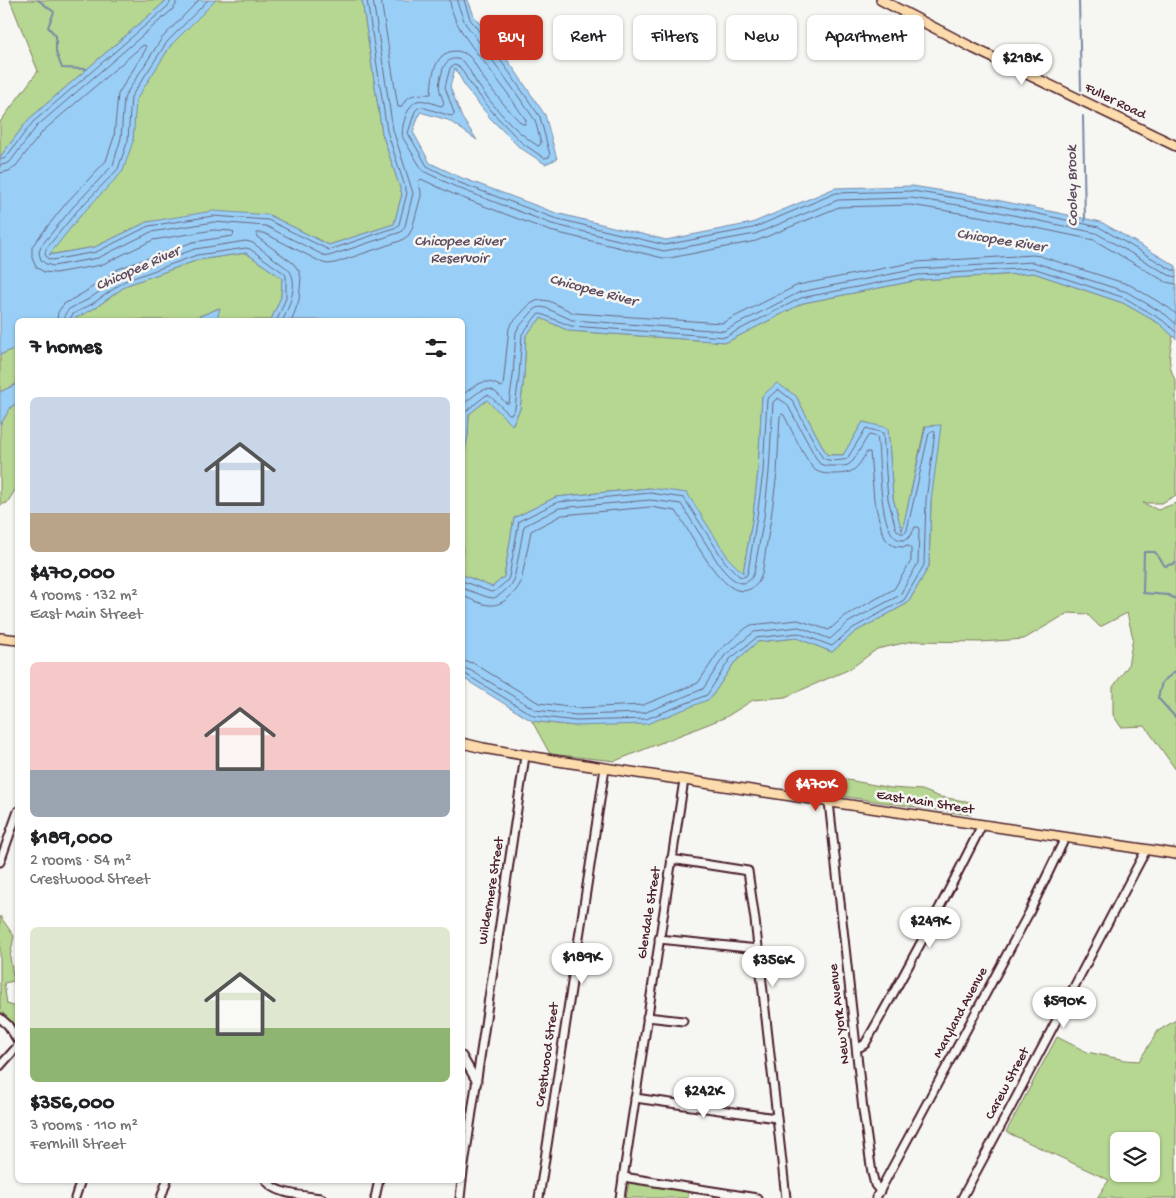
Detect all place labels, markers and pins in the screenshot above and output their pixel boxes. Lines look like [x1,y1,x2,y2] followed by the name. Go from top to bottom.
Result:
[987,44,1057,86] pin: $218K
[781,770,851,812] pin: $470K
[895,906,965,949] pin: $249K
[547,942,617,985] pin: $189K
[738,946,808,988] pin: $356K
[1029,986,1099,1029] pin: $590K
[669,1076,739,1119] pin: $242K

